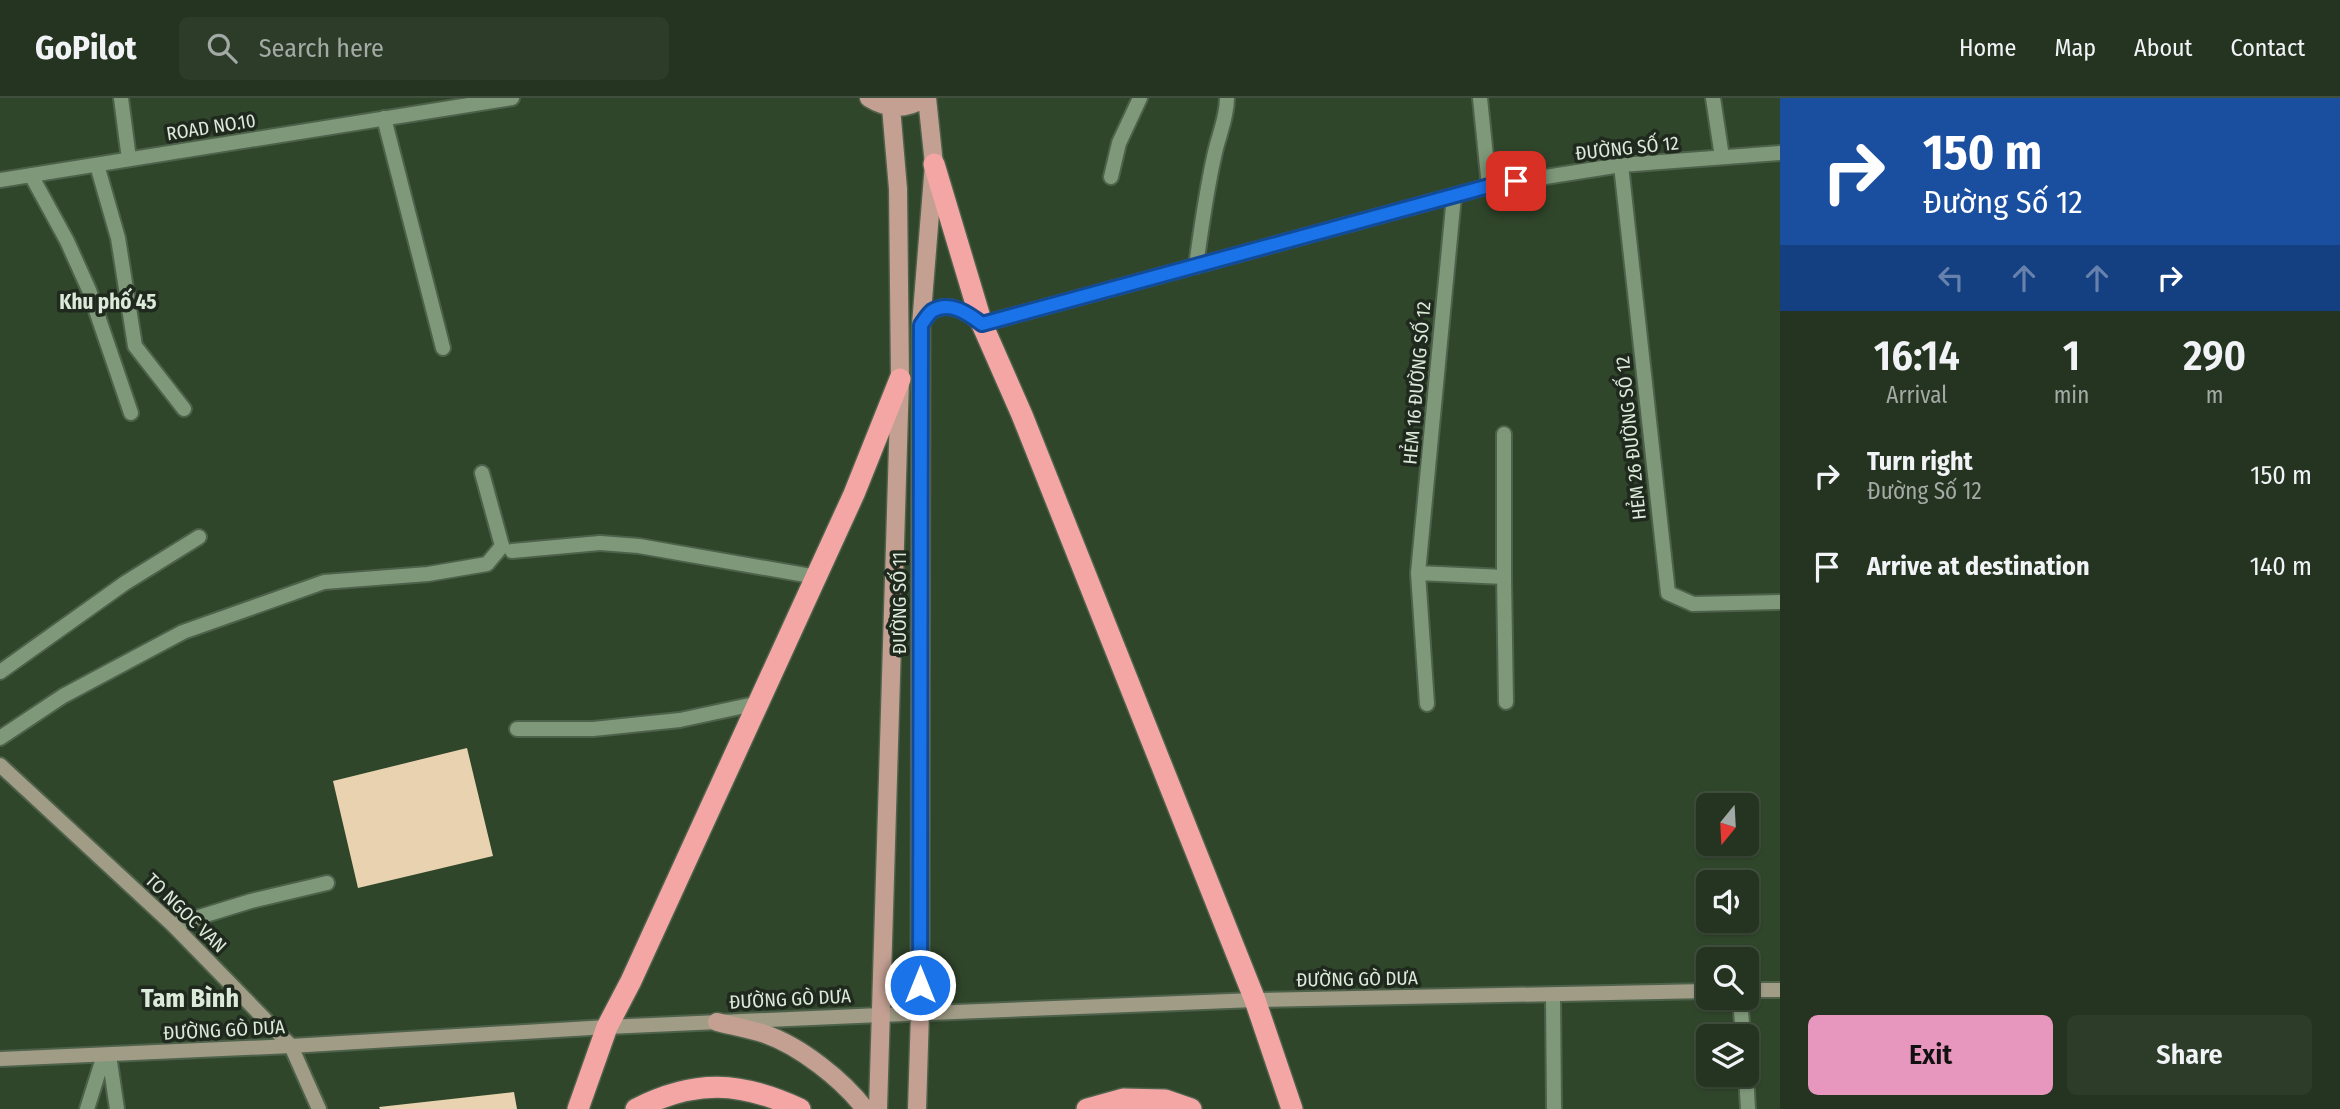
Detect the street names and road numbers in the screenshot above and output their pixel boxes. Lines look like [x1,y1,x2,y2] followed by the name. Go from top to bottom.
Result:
[165,109,257,145] street label: ROAD NO.10
[1574,129,1680,165] street label: ĐƯỜNG SỐ 12
[1396,300,1436,465] street label: HẺM 16 ĐƯỜNG SỐ 12
[1609,355,1651,521] street label: HẺM 26 ĐƯỜNG SỐ 12
[886,552,911,654] street label: ĐƯỜNG SỐ 11
[141,869,231,957] street label: TO NGOC VAN
[1296,966,1418,992] street label: ĐƯỜNG GÒ DƯA
[729,984,851,1014] street label: ĐƯỜNG GÒ DƯA
[163,1015,285,1045] street label: ĐƯỜNG GÒ DƯA

